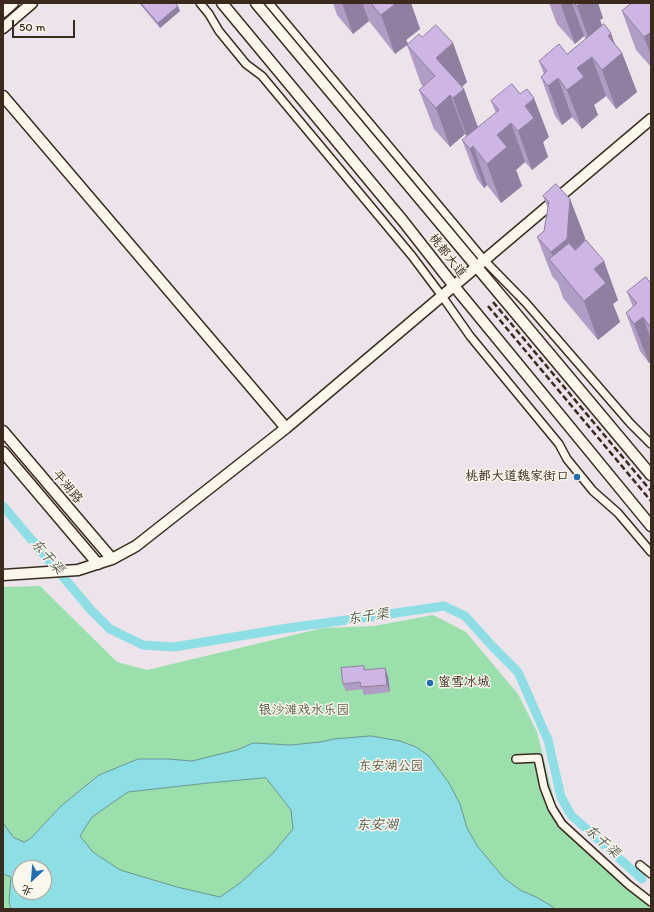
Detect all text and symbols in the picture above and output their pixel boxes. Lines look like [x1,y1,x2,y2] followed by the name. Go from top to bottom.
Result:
[14,12,77,38] scale bar
[19,20,45,34] text: 50 m
[425,231,469,281] street label: 桃都大道
[48,467,86,507] street label: 平湖路
[465,469,569,485] place label: 桃都大道魏家街口
[572,472,582,482] marker: 桃都大道魏家街口
[27,536,67,578] water label: 东干渠
[346,606,390,628] water label: 东干渠
[438,675,490,691] place label: 蜜雪冰城
[425,678,435,688] marker: 蜜雪冰城
[259,703,349,719] park label: 银沙滩戏水乐园
[359,759,423,775] park label: 东安湖公园
[356,817,398,833] water label: 东安湖
[581,822,623,862] water label: 东干渠
[12,860,52,900] north arrow
[19,882,35,899] text: 北

